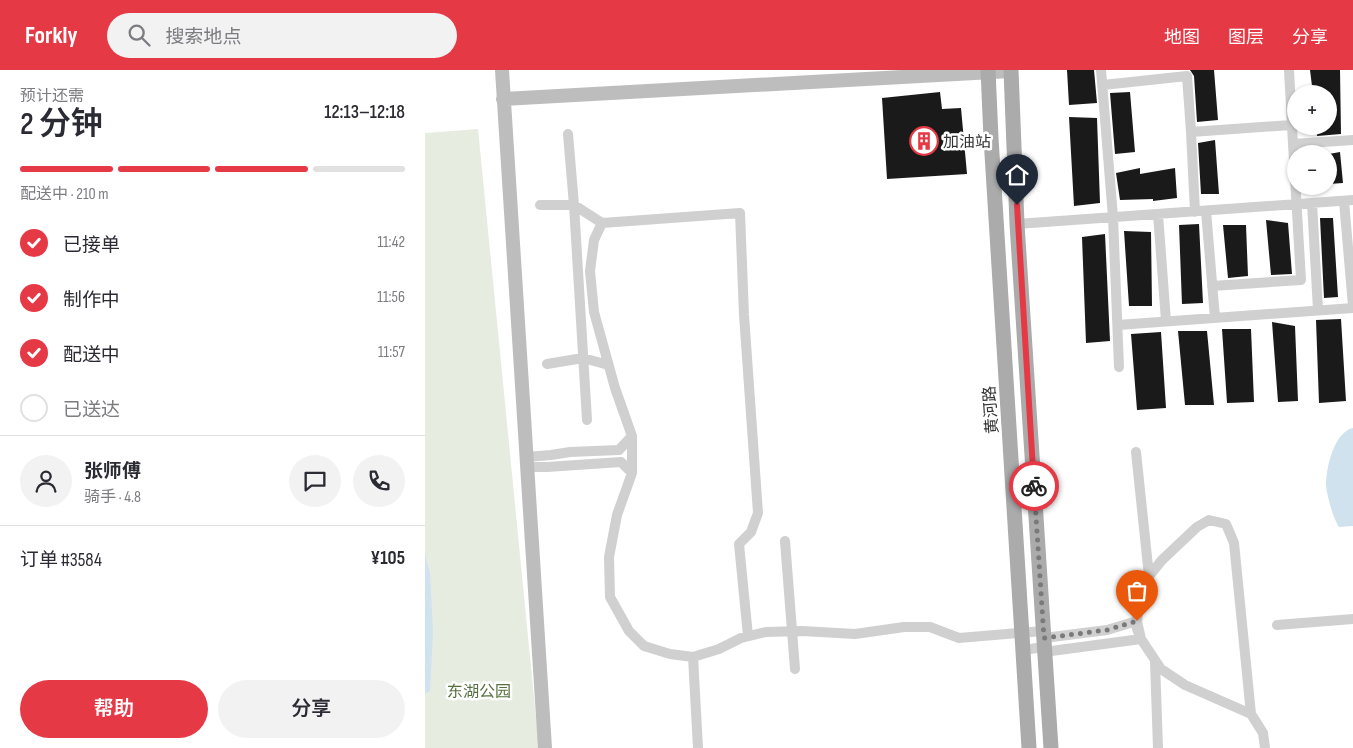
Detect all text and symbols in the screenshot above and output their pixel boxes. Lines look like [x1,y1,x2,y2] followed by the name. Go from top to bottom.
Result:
[107,13,457,58] search box
[25,21,77,50] text: Forkly
[125,21,153,49] icon: search
[165,26,241,49] text: 搜索地点
[1164,27,1200,48] text: 地图
[1228,27,1264,48] text: 图层
[1292,27,1328,48] text: 分享
[1287,85,1337,195] map controls
[1287,85,1337,135] button: +
[20,87,84,106] text: 预计还需
[324,101,405,124] text: 12:13–12:18
[20,105,103,144] text: 2 分钟
[909,126,939,156] building icon: 加油站
[943,133,991,152] place label: 加油站
[1287,145,1337,195] button: −
[996,154,1038,205] pin
[1003,161,1031,189] icon: home
[20,185,108,204] text: 配送中 · 210 m
[20,229,48,257] icon: check
[377,233,405,252] text: 11:42
[63,234,120,257] text: 已接单
[20,284,48,312] icon: check
[377,288,405,307] text: 11:56
[63,289,120,312] text: 制作中
[20,339,48,367] icon: check
[378,343,405,362] text: 11:57
[63,344,120,367] text: 配送中
[980,385,1003,435] street label: 黄河路
[63,399,120,422] text: 已送达
[20,455,72,507] button: person
[289,455,341,507] button: chat
[353,455,405,507] button: phone
[84,460,141,483] text: 张师傅
[1009,461,1059,511] courier
[1020,472,1048,500] icon: bike
[84,488,141,507] text: 骑手 · 4.8
[370,547,405,570] text: ¥105
[20,549,102,572] text: 订单 #3584
[1116,570,1158,621] pin
[1123,577,1151,605] icon: bag
[20,680,208,738] button: 帮助
[218,680,405,738] button: 分享
[447,683,511,702] park label: 东湖公园

